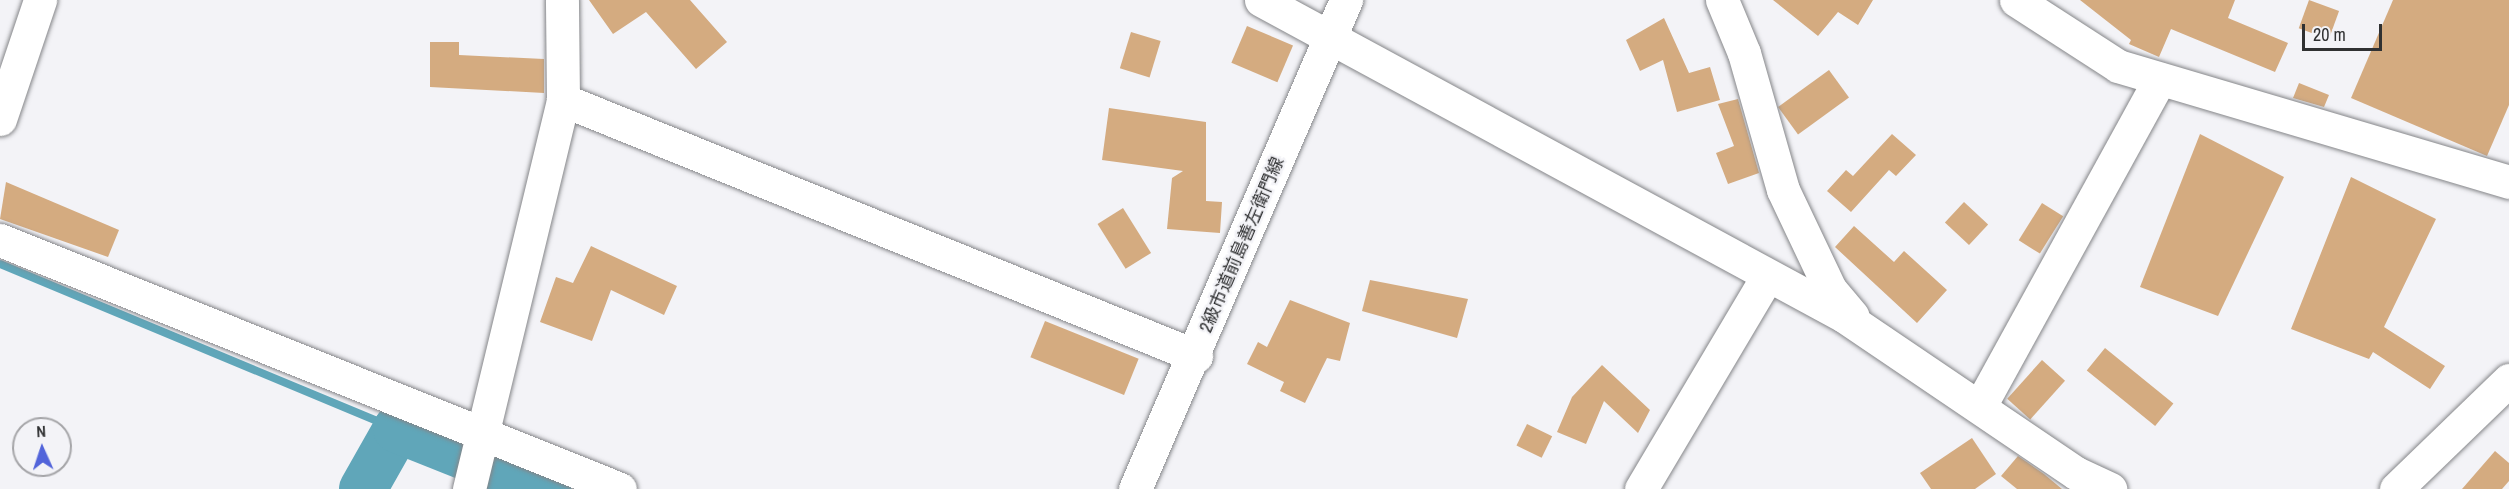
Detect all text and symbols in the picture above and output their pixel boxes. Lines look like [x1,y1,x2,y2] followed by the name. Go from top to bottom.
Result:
[2305,12,2384,50] scale bar
[2313,22,2346,47] text: 20 m
[1195,154,1289,336] street label: 2級市道前島善左衛門線
[12,417,72,477] north arrow
[36,420,46,442] text: N

